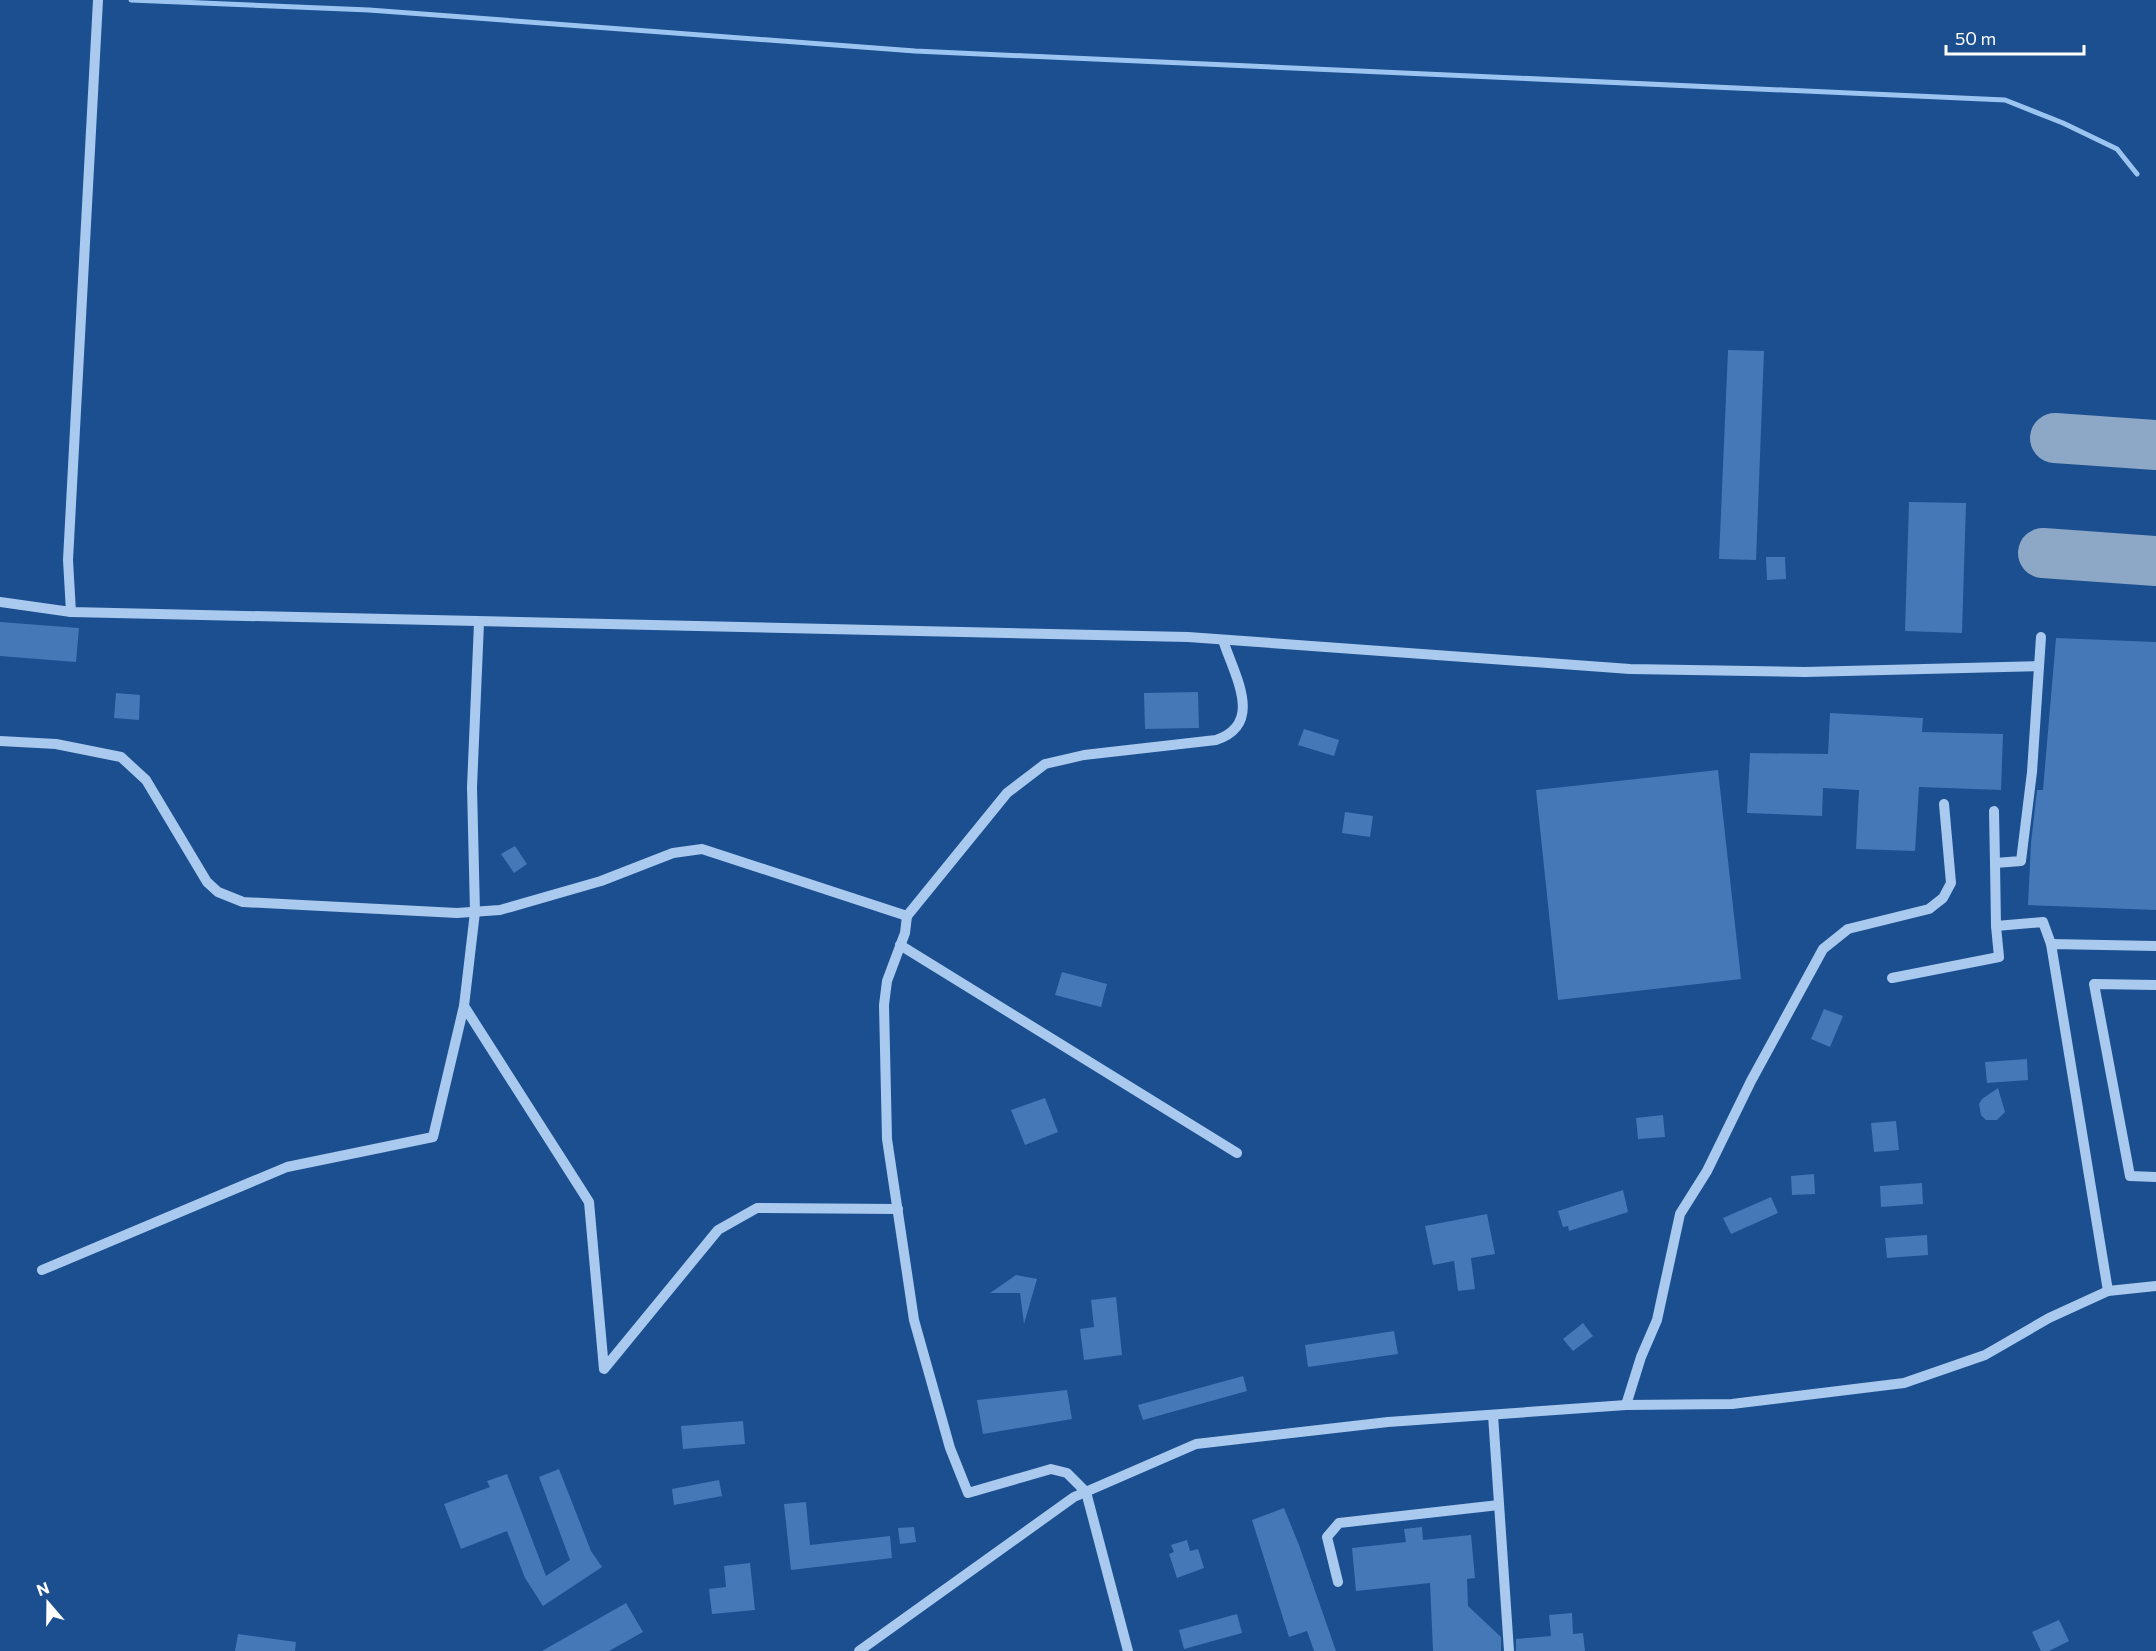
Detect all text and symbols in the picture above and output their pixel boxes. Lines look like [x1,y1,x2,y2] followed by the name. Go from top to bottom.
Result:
[1946,18,2084,56] scale bar
[1955,27,1996,49] text: 50 m
[18,1573,78,1633] north arrow
[34,1577,52,1599] text: N

